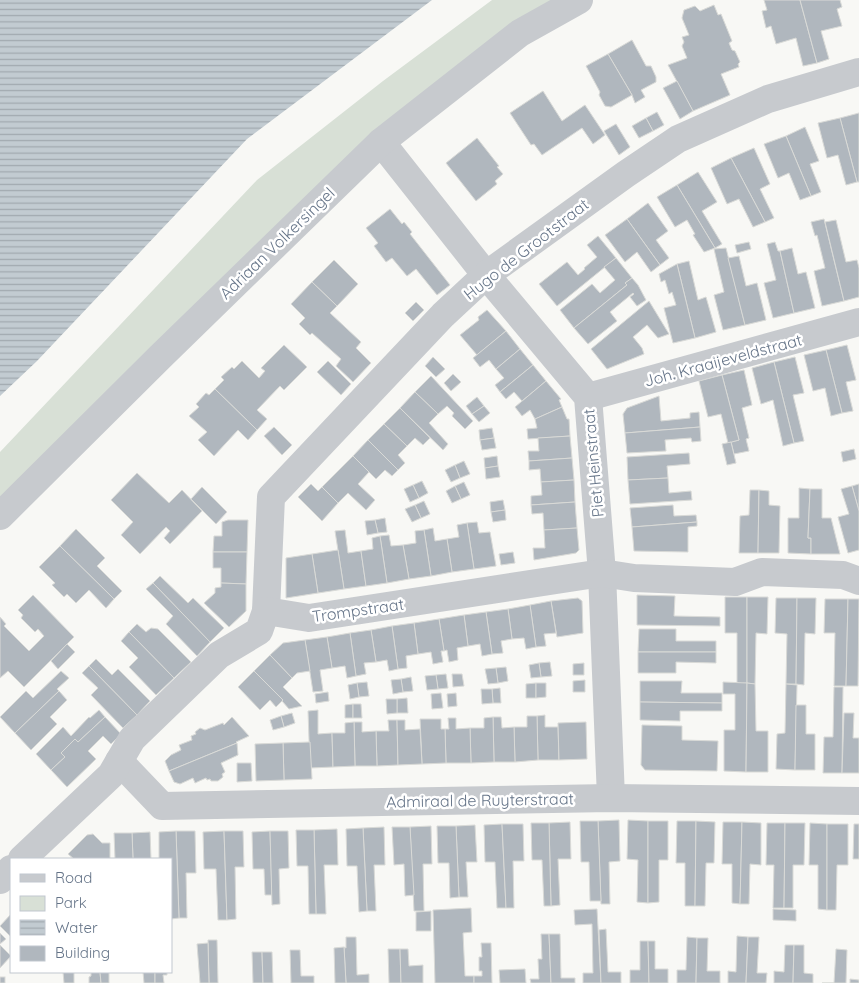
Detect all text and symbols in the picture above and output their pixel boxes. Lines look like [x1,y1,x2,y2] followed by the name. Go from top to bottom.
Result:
[215,183,339,303] street label: Adriaan Volkersingel
[460,194,592,304] street label: Hugo de Grootstraat
[642,329,804,391] street label: Joh. Kraaijeveldstraat
[578,408,608,518] street label: Piet Heinstraat
[311,594,405,626] street label: Trompstraat
[386,788,574,812] street label: Admiraal de Ruyterstraat
[10,858,172,973] legend
[55,868,92,887] text: Road
[55,893,87,912] text: Park
[55,918,98,937] text: Water
[55,943,110,962] text: Building

